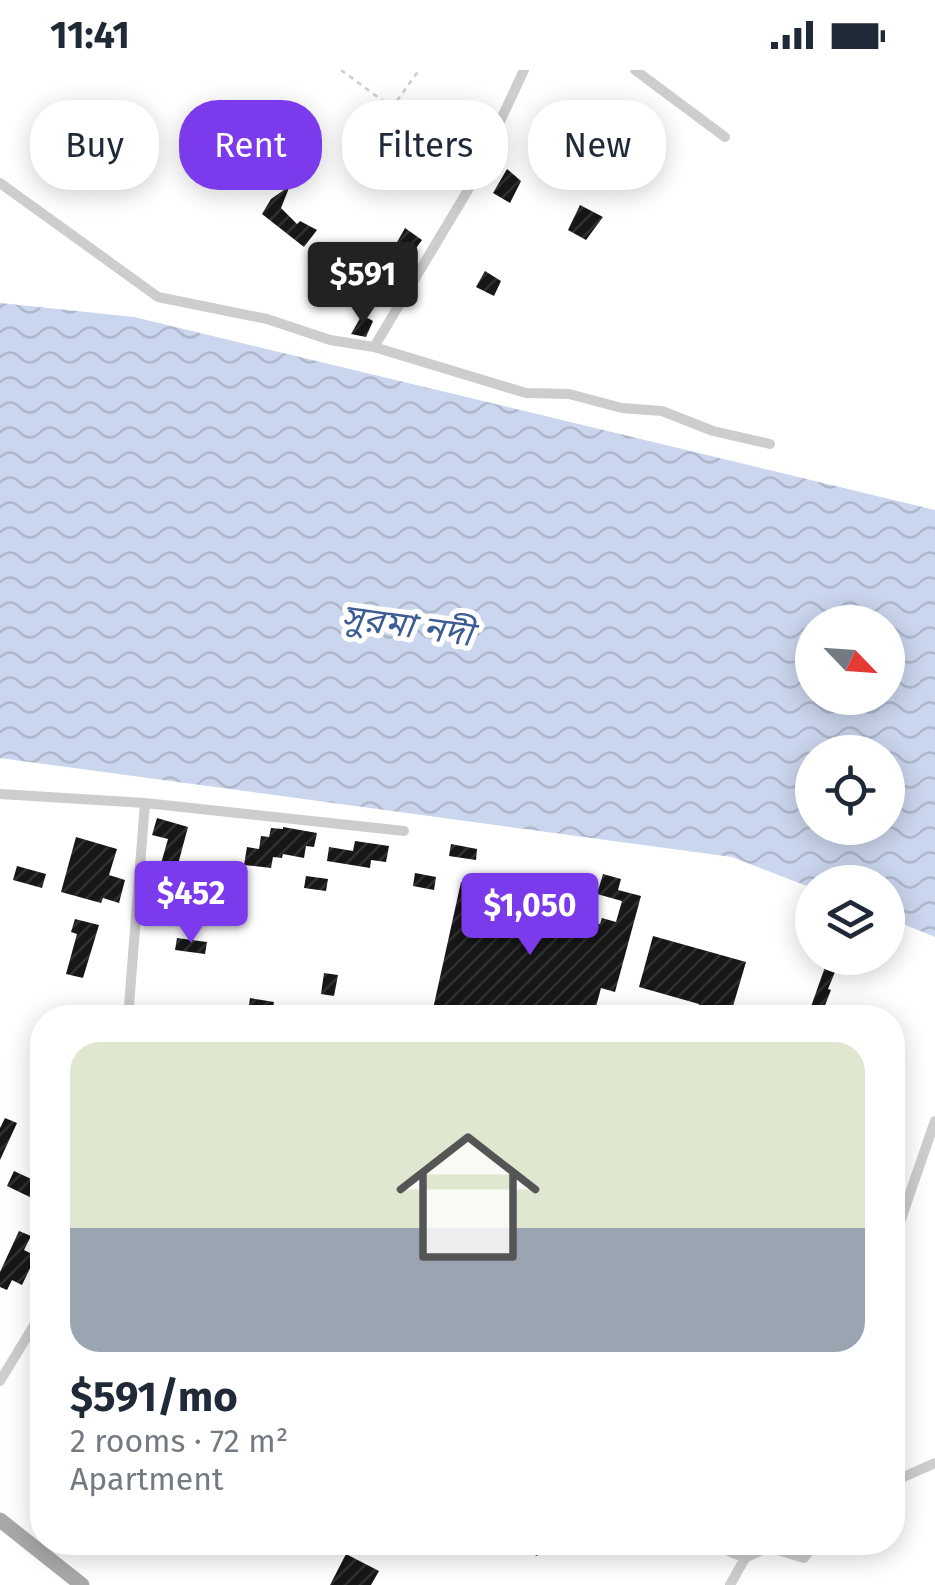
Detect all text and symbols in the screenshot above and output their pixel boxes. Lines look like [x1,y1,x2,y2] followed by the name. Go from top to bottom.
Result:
[50,12,130,58] text: 11:41
[30,100,159,190] chip: Buy
[179,100,322,190] chip: Rent
[342,100,508,190] chip: Filters
[528,100,666,190] chip: New
[304,242,422,327] pin: $591
[330,255,396,293] text: $591
[339,595,482,656] water label: সুরমা নদী
[795,605,905,715] north arrow
[795,605,905,975] map controls
[795,735,905,845] button: locate
[132,861,250,946] pin: $452
[795,865,905,975] button: layers
[449,873,611,958] pin: $1,050
[157,874,225,912] text: $452
[483,886,577,924] text: $1,050
[378,1107,558,1287] icon: home
[70,1372,238,1422] text: $591/mo
[70,1422,288,1460] text: 2 rooms · 72 m²
[70,1460,224,1498] text: Apartment

